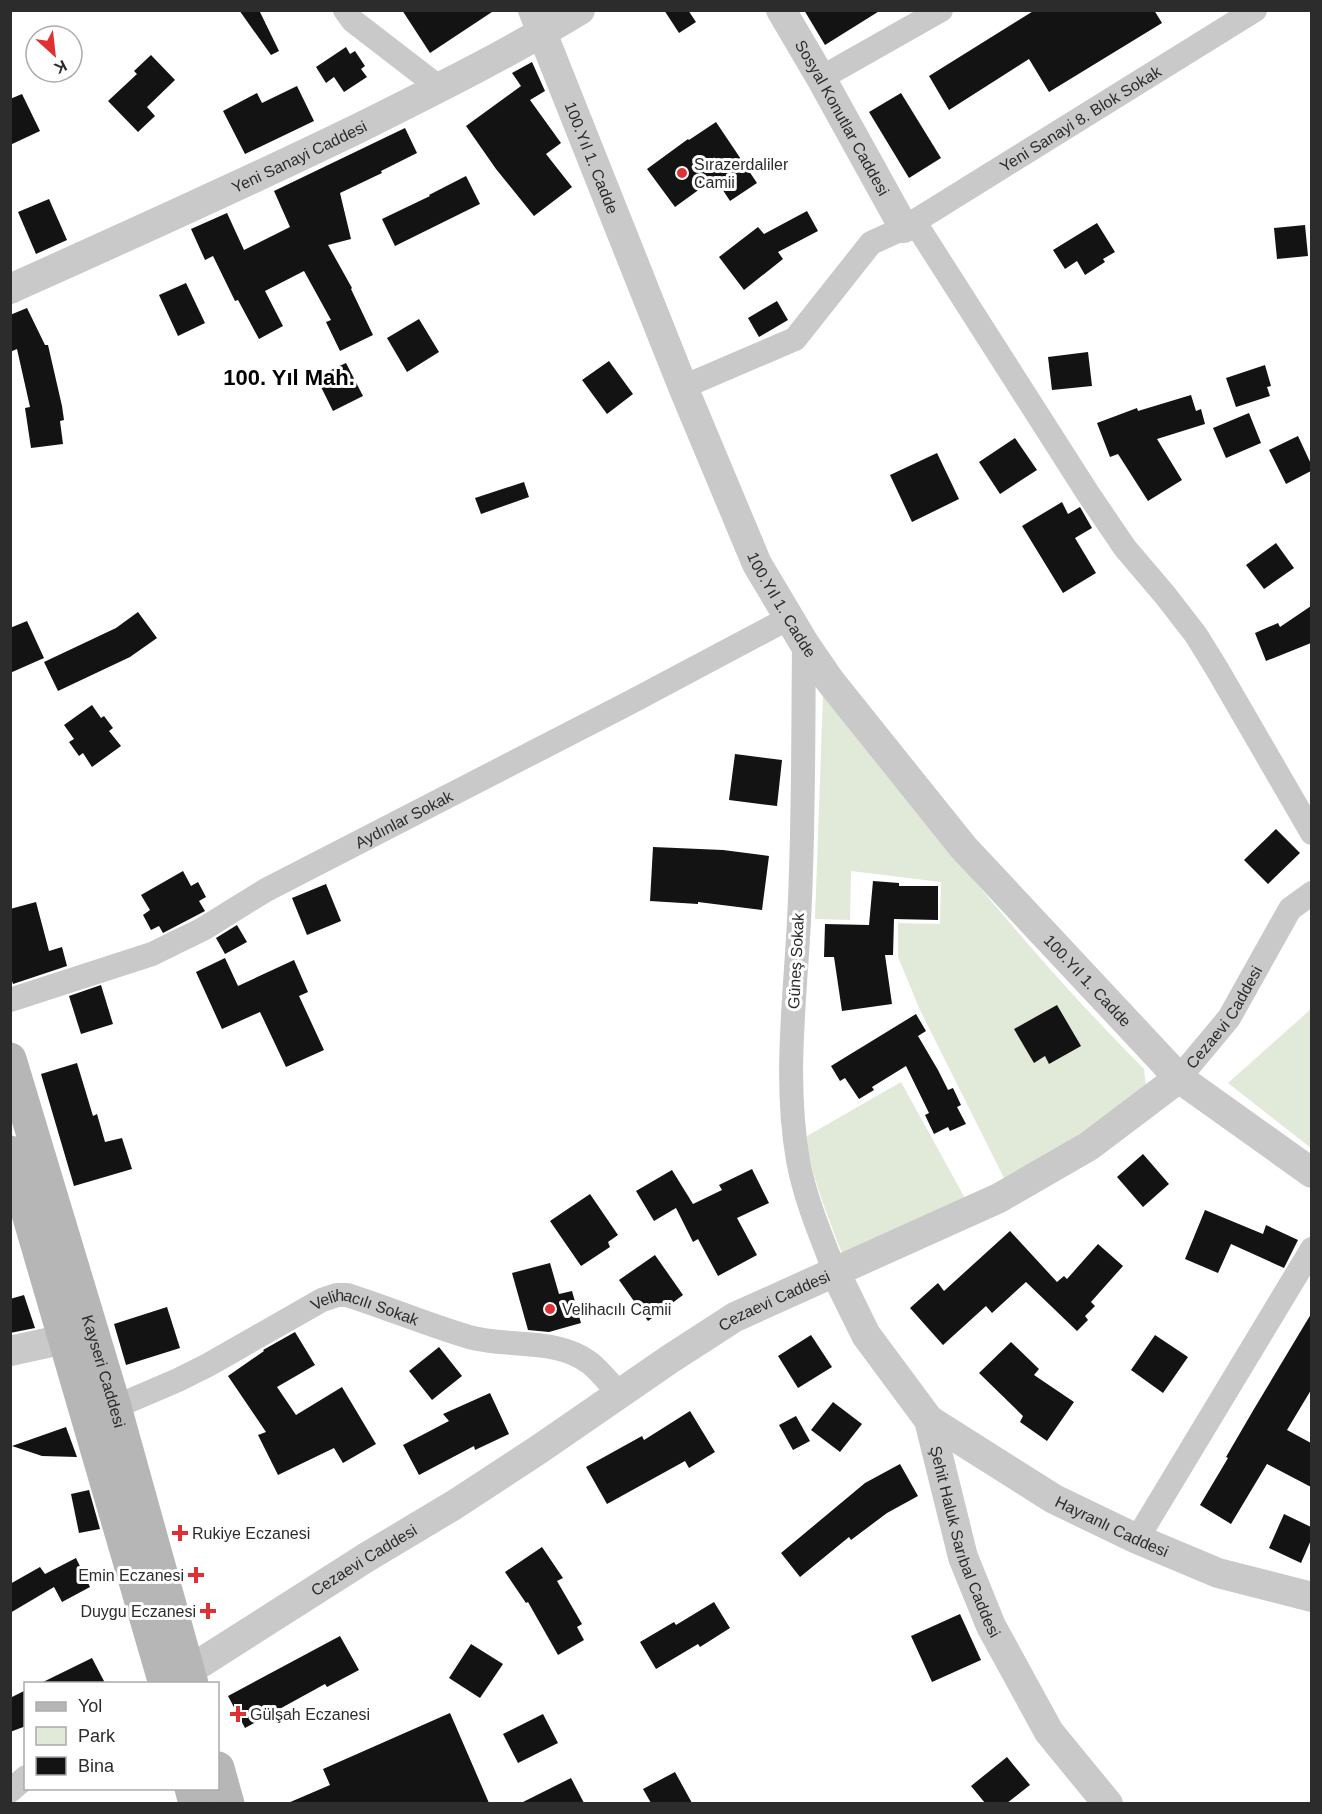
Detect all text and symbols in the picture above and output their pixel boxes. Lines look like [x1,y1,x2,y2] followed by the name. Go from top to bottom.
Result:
[24,24,84,84] north arrow
[792,37,893,198] street label: Sosyal Konutlar Caddesi
[51,57,70,77] text: K
[997,62,1165,175] street label: Yeni Sanayi 8. Blok Sokak
[562,99,622,216] street label: 100.Yıl 1. Cadde
[229,117,369,196] street label: Yeni Sanayi Caddesi
[694,156,789,191] place label: Sırazerdaliler Camii
[675,166,689,180] marker: Sırazerdaliler Camii
[223,365,355,390] district label: 100. Yıl Mah.
[744,549,820,660] street label: 100.Yıl 1. Cadde
[352,786,456,851] street label: Aydınlar Sokak
[785,912,807,1009] street label: Güneş Sokak
[1041,931,1135,1030] street label: 100.Yıl 1. Cadde
[1182,963,1265,1072] street label: Cezaevi Caddesi
[715,1267,832,1334] street label: Cezaevi Caddesi
[308,1286,422,1328] street label: Velihacılı Sokak
[562,1301,671,1318] place label: Velihacılı Camii
[543,1302,557,1316] marker: Velihacılı Camii
[79,1313,129,1429] street label: Kayseri Caddesi
[927,1444,1004,1640] street label: Şehit Haluk Sarıbal Caddesi
[1053,1493,1171,1560] street label: Hayranlı Caddesi
[308,1521,420,1599] street label: Cezaevi Caddesi
[192,1525,310,1542] place label: Rukiye Eczanesi
[173,1526,187,1540] marker: Rukiye Eczanesi
[78,1567,184,1584] place label: Emin Eczanesi
[189,1568,203,1582] marker: Emin Eczanesi
[80,1603,196,1620] place label: Duygu Eczanesi
[201,1604,215,1618] marker: Duygu Eczanesi
[24,1682,219,1790] legend
[78,1696,102,1716] text: Yol
[250,1706,370,1723] place label: Gülşah Eczanesi
[231,1707,245,1721] marker: Gülşah Eczanesi
[78,1726,116,1746] text: Park
[78,1756,115,1776] text: Bina

